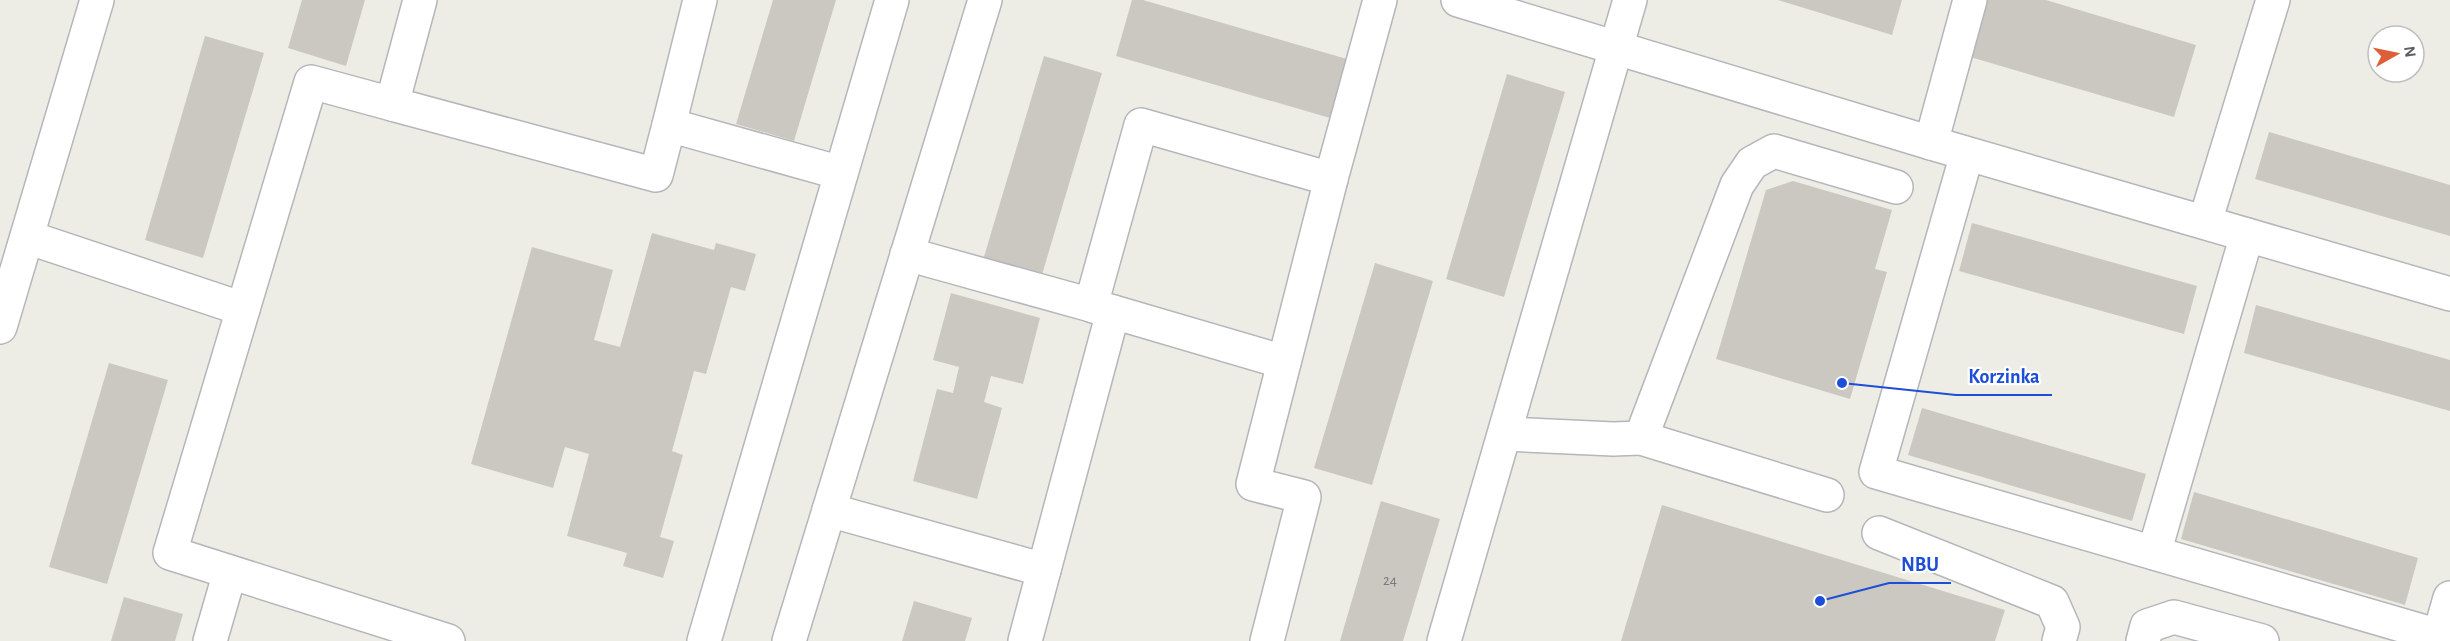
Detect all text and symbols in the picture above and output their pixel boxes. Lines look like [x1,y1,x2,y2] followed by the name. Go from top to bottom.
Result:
[2366,24,2426,84] north arrow
[2401,45,2419,59] text: N
[1956,357,2052,395] callout: Korzinka
[1968,367,2040,387] text: Korzinka
[1889,545,1951,583] callout: NBU
[1901,555,1939,575] text: NBU
[1383,573,1397,588] house number: 24

